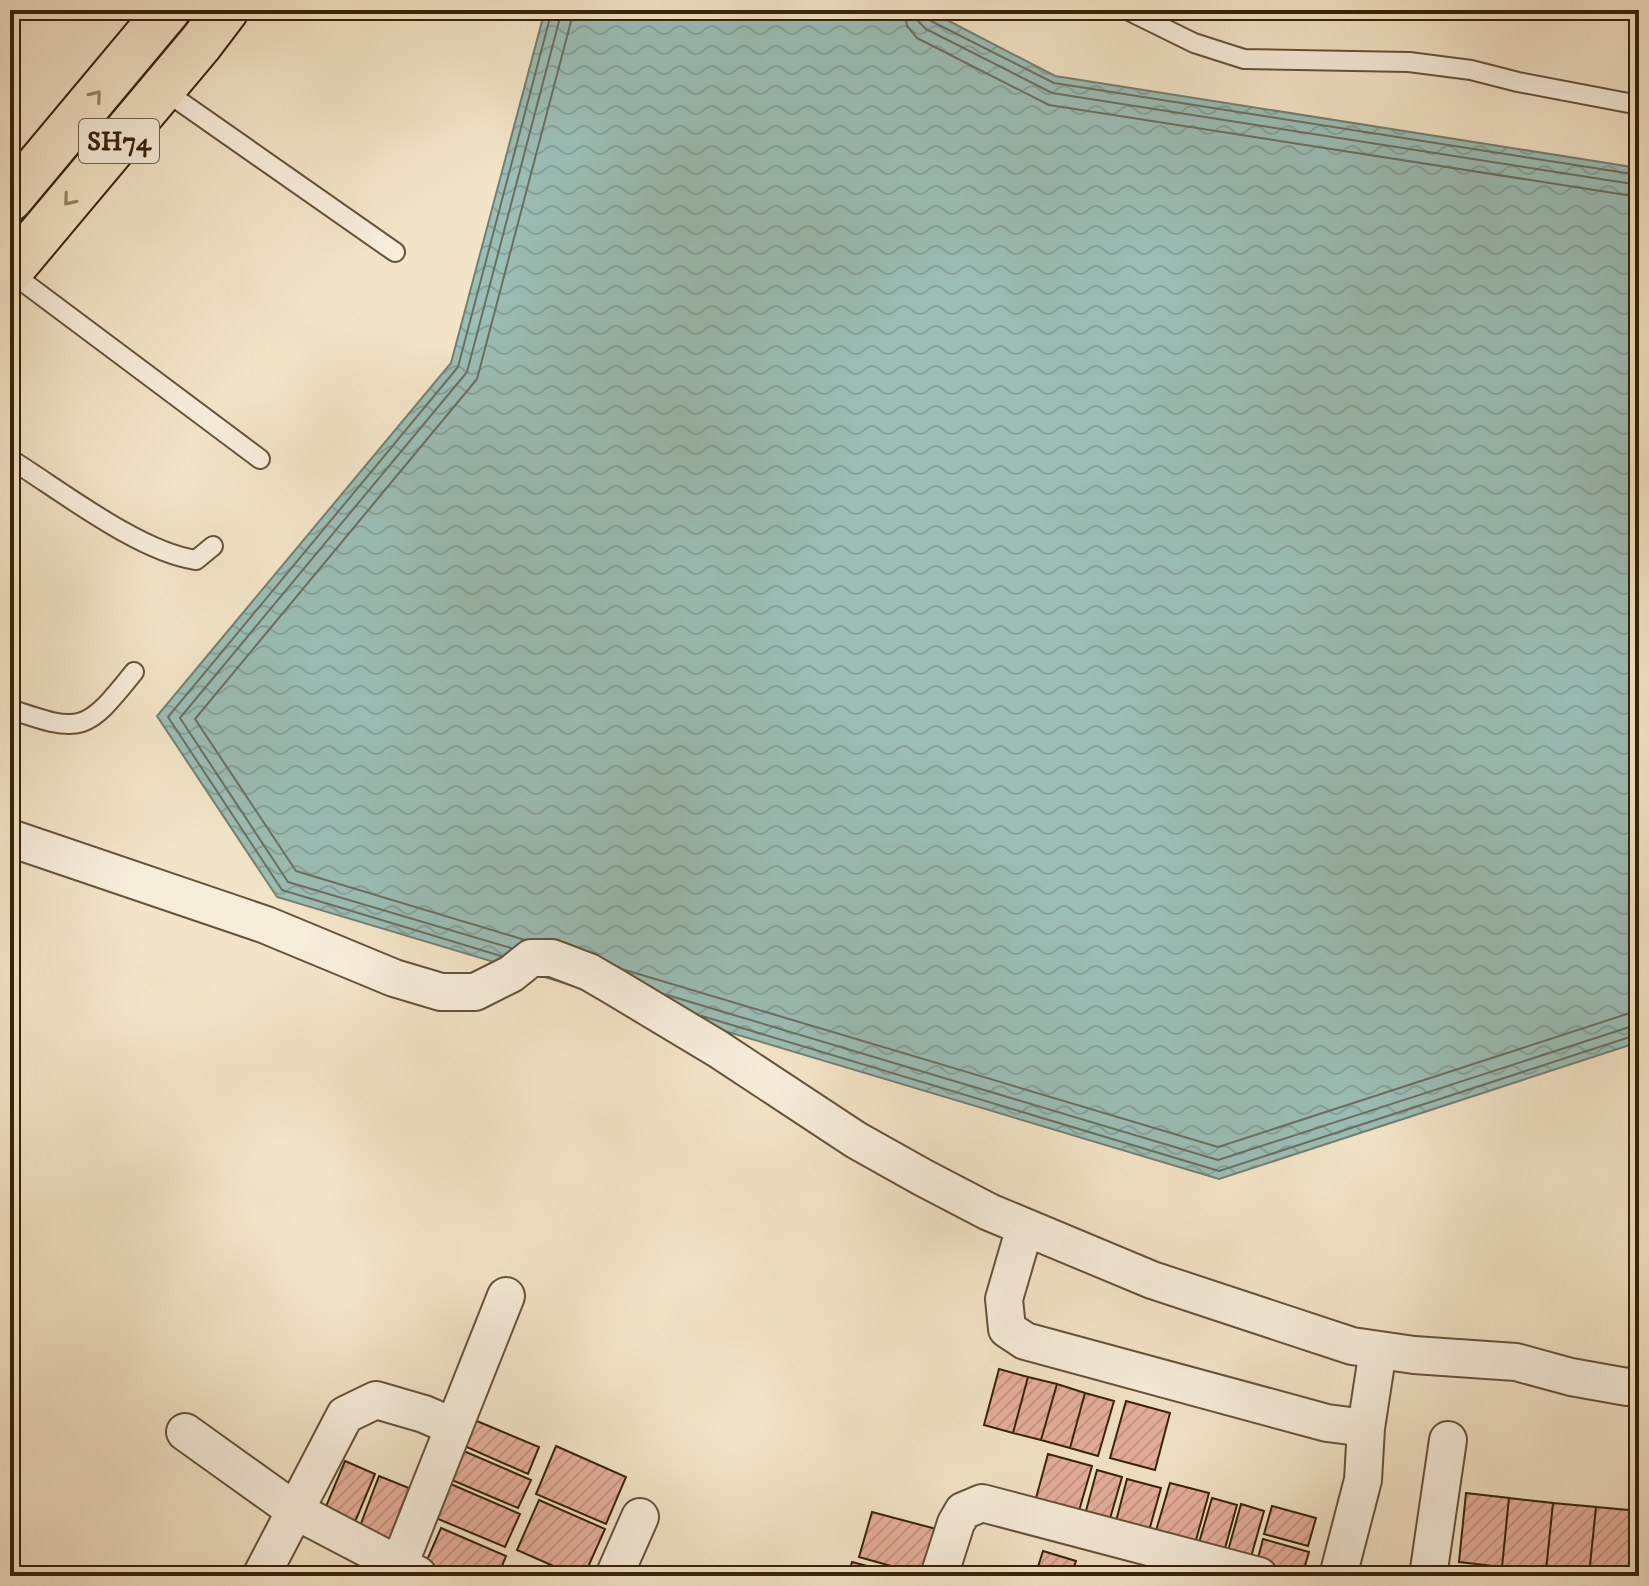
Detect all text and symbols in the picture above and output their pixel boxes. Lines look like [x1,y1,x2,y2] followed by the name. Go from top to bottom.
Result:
[86,91,101,106] one-way arrow
[79,119,159,163] road number: SH74
[64,191,79,205] one-way arrow

